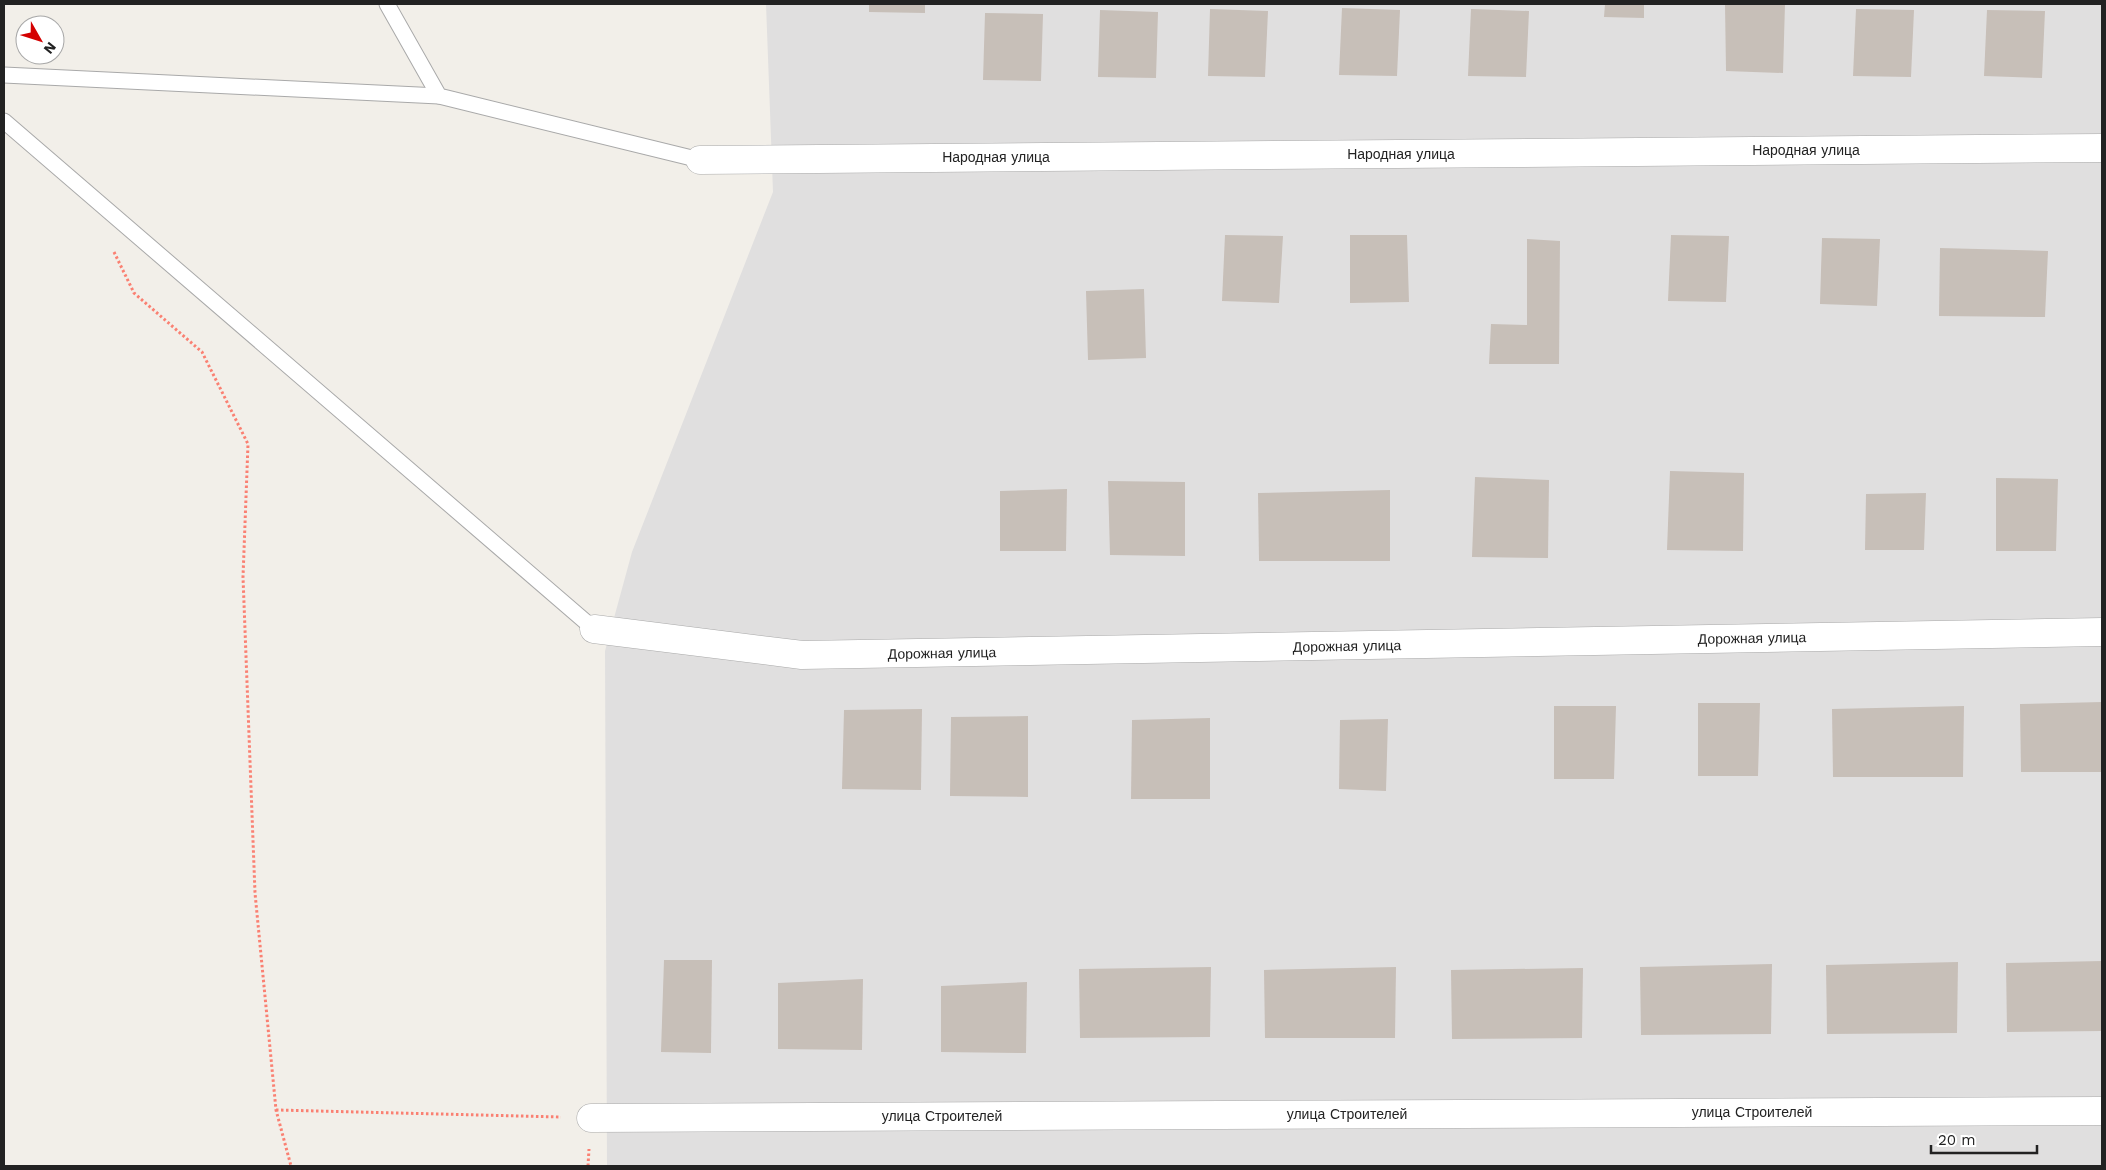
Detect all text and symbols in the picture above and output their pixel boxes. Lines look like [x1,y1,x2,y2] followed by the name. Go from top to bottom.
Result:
[15,15,65,65] north arrow
[41,39,60,57] text: N
[1752,142,1860,158] street label: Народная улица
[1347,146,1455,162] street label: Народная улица
[942,149,1050,165] street label: Народная улица
[1698,629,1807,647] street label: Дорожная улица
[1293,637,1402,655] street label: Дорожная улица
[888,644,997,662] street label: Дорожная улица
[1692,1104,1812,1120] street label: улица Строителей
[1287,1106,1407,1122] street label: улица Строителей
[882,1108,1002,1124] street label: улица Строителей
[1931,1122,2037,1154] scale bar
[1938,1131,1976,1149] text: 20 m

